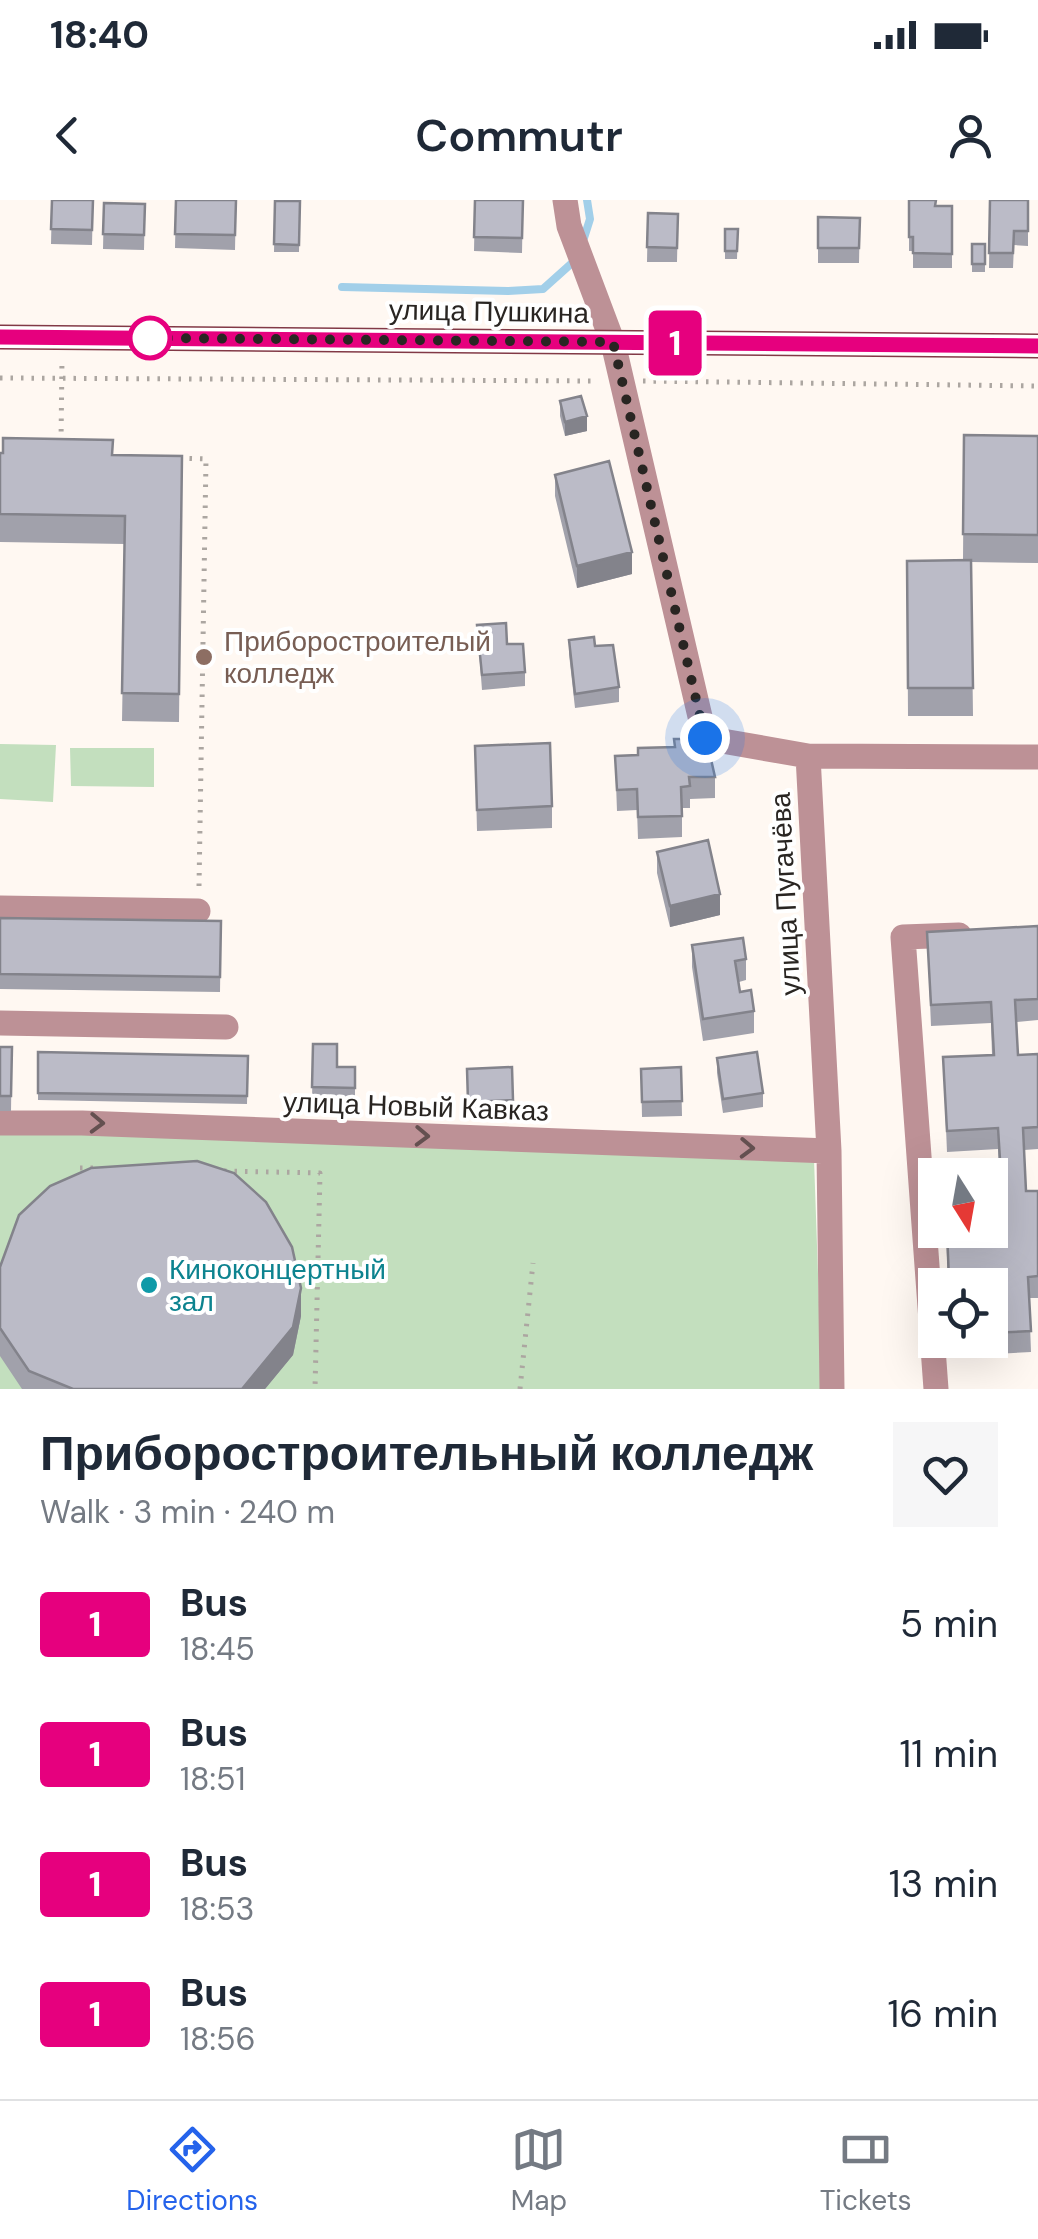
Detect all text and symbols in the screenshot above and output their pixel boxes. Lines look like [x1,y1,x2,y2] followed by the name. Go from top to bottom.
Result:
[50,10,149,60] text: 18:40
[415,106,623,165] text: Commutr
[40,108,95,163] icon: back
[943,108,998,163] icon: person
[389,291,590,332] street label: улица Пушкина
[642,310,708,376] line badge: 1
[129,317,171,359] unlabelled marker
[669,320,681,366] text: 1
[224,623,491,692] place label: Приборостроителый колледж
[193,646,215,668] marker: Приборостроителый колледж
[680,713,730,763] your location
[762,791,809,997] street label: улица Пугачёва
[282,1083,550,1130] street label: улица Новый Кавказ
[90,1113,106,1134] one-way arrow
[415,1125,431,1146] one-way arrow
[740,1138,756,1159] one-way arrow
[918,1158,1008,1248] north arrow
[918,1158,1008,1358] map controls
[169,1251,386,1320] place label: Киноконцертный зал
[918,1268,1008,1358] button: locate
[138,1274,160,1296] marker: Киноконцертный зал
[40,1422,813,1485] text: Приборостроительный колледж
[893,1422,998,1527] button: heart
[40,1491,335,1533] text: Walk · 3 min · 240 m
[180,1578,248,1628] text: Bus
[900,1599,998,1649] text: 5 min
[89,1601,101,1647] text: 1
[180,1628,255,1670] text: 18:45
[180,1708,248,1758] text: Bus
[899,1729,998,1779] text: 11 min
[89,1731,101,1777] text: 1
[180,1758,245,1800] text: 18:51
[180,1838,248,1888] text: Bus
[889,1859,998,1909] text: 13 min
[89,1861,101,1907] text: 1
[180,1888,254,1930] text: 18:53
[180,1968,248,2018] text: Bus
[887,1989,998,2039] text: 16 min
[89,1991,101,2037] text: 1
[180,2018,256,2060] text: 18:56
[126,2122,258,2219] tab: Directions
[511,2122,567,2219] tab: Map
[820,2122,912,2219] tab: Tickets

